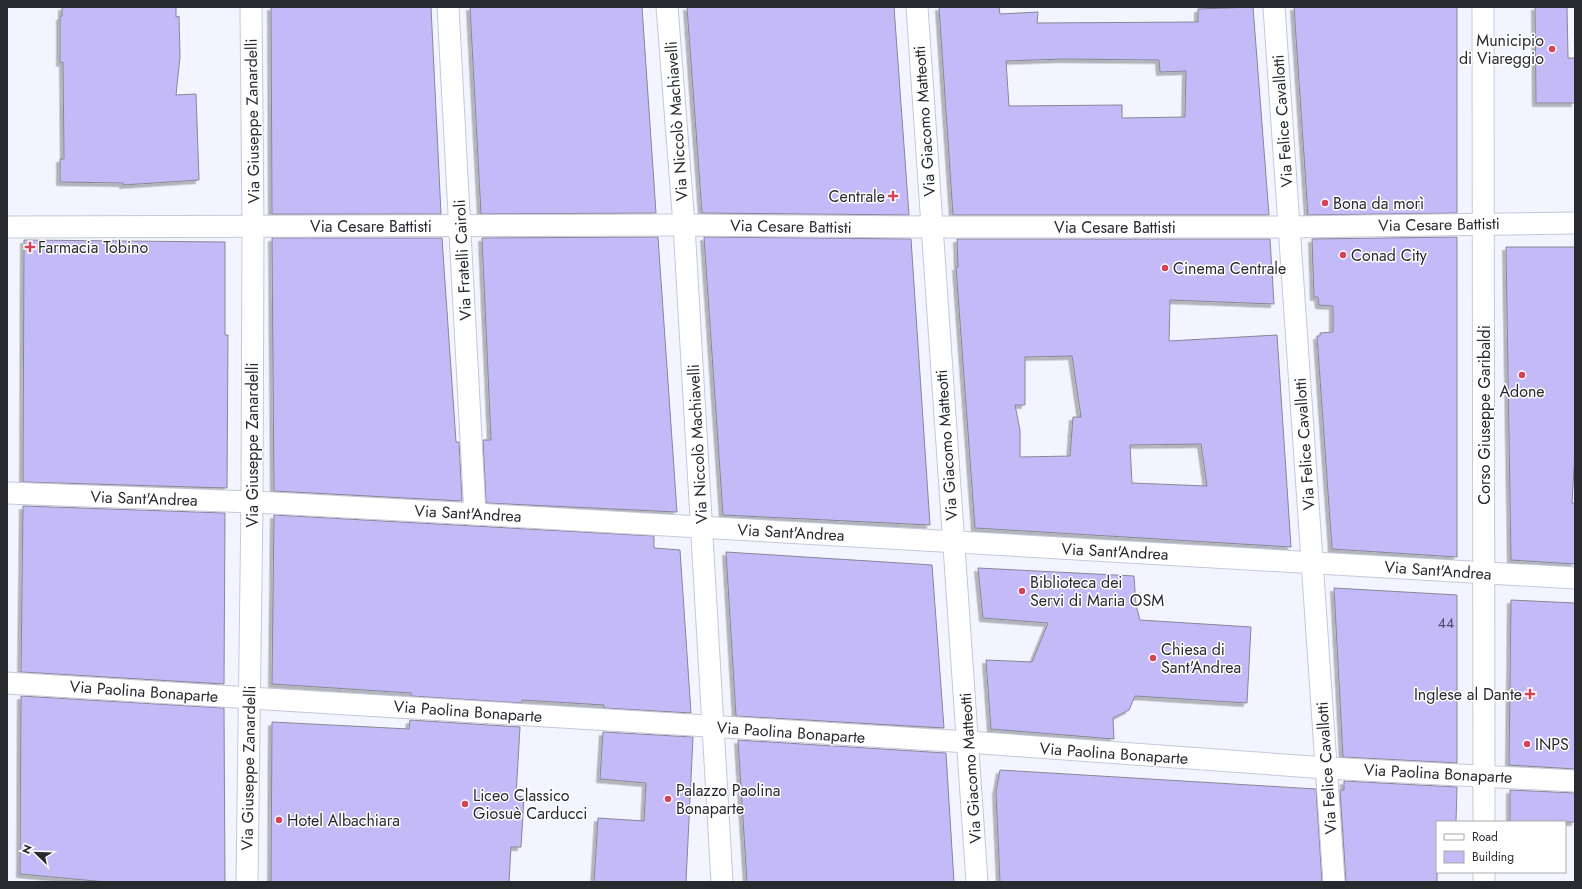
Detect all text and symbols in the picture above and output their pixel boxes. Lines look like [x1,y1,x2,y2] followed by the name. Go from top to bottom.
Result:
[1459,29,1544,70] place label: Municipio di Viareggio
[240,38,265,204] street label: Via Giuseppe Zanardelli
[659,40,694,202] street label: Via Niccolò Machiavelli
[1547,44,1557,54] marker: Municipio di Viareggio
[908,45,941,197] street label: Via Giacomo Matteotti
[1266,54,1299,188] street label: Via Felice Cavallotti
[828,185,885,208] place label: Centrale
[888,191,898,201] marker: Centrale
[1333,192,1424,215] place label: Bona da morì
[1320,198,1330,208] marker: Bona da morì
[448,199,477,321] street label: Via Fratelli Cairoli
[1378,212,1500,237] street label: Via Cesare Battisti
[730,214,852,239] street label: Via Cesare Battisti
[310,215,432,238] street label: Via Cesare Battisti
[1054,216,1176,239] street label: Via Cesare Battisti
[38,236,148,259] place label: Farmacia Tobino
[25,242,35,252] marker: Farmacia Tobino
[1351,244,1428,267] place label: Conad City
[1338,250,1348,260] marker: Conad City
[1173,257,1286,280] place label: Cinema Centrale
[1160,263,1170,273] marker: Cinema Centrale
[1473,325,1496,505] street label: Corso Giuseppe Garibaldi
[241,362,264,528] street label: Via Giuseppe Zanardelli
[682,363,713,525] street label: Via Niccolò Machiavelli
[930,369,963,521] street label: Via Giacomo Matteotti
[1517,370,1527,380] marker: Adone
[1288,377,1321,511] street label: Via Felice Cavallotti
[1499,380,1545,403] place label: Adone
[90,485,198,512] street label: Via Sant'Andrea
[414,499,522,528] street label: Via Sant'Andrea
[737,518,845,547] street label: Via Sant'Andrea
[1061,537,1169,566] street label: Via Sant'Andrea
[1384,555,1492,586] street label: Via Sant'Andrea
[1030,571,1164,612] place label: Biblioteca dei Servi di Maria OSM
[1017,586,1027,596] marker: Biblioteca dei Servi di Maria OSM
[1438,613,1454,633] house number: 44
[1161,638,1241,679] place label: Chiesa di Sant'Andrea
[1148,653,1158,663] marker: Chiesa di Sant'Andrea
[69,675,219,708] street label: Via Paolina Bonaparte
[1414,683,1522,706] place label: Inglese al Dante
[236,685,261,851] street label: Via Giuseppe Zanardelli
[1525,689,1535,699] marker: Inglese al Dante
[954,692,987,844] street label: Via Giacomo Matteotti
[393,695,543,728] street label: Via Paolina Bonaparte
[1310,701,1343,835] street label: Via Felice Cavallotti
[716,716,866,749] street label: Via Paolina Bonaparte
[1535,733,1569,756] place label: INPS
[1039,737,1189,770] street label: Via Paolina Bonaparte
[1522,739,1532,749] marker: INPS
[1363,758,1513,789] street label: Via Paolina Bonaparte
[676,779,781,820] place label: Palazzo Paolina Bonaparte
[473,784,587,825] place label: Liceo Classico Giosuè Carducci
[663,794,673,804] marker: Palazzo Paolina Bonaparte
[460,799,470,809] marker: Liceo Classico Giosuè Carducci
[287,809,400,832] place label: Hotel Albachiara
[274,815,284,825] marker: Hotel Albachiara
[1436,821,1566,873] legend
[1472,828,1498,846] text: Road
[16,833,56,873] north arrow
[18,842,36,856] text: N
[1472,848,1514,866] text: Building

